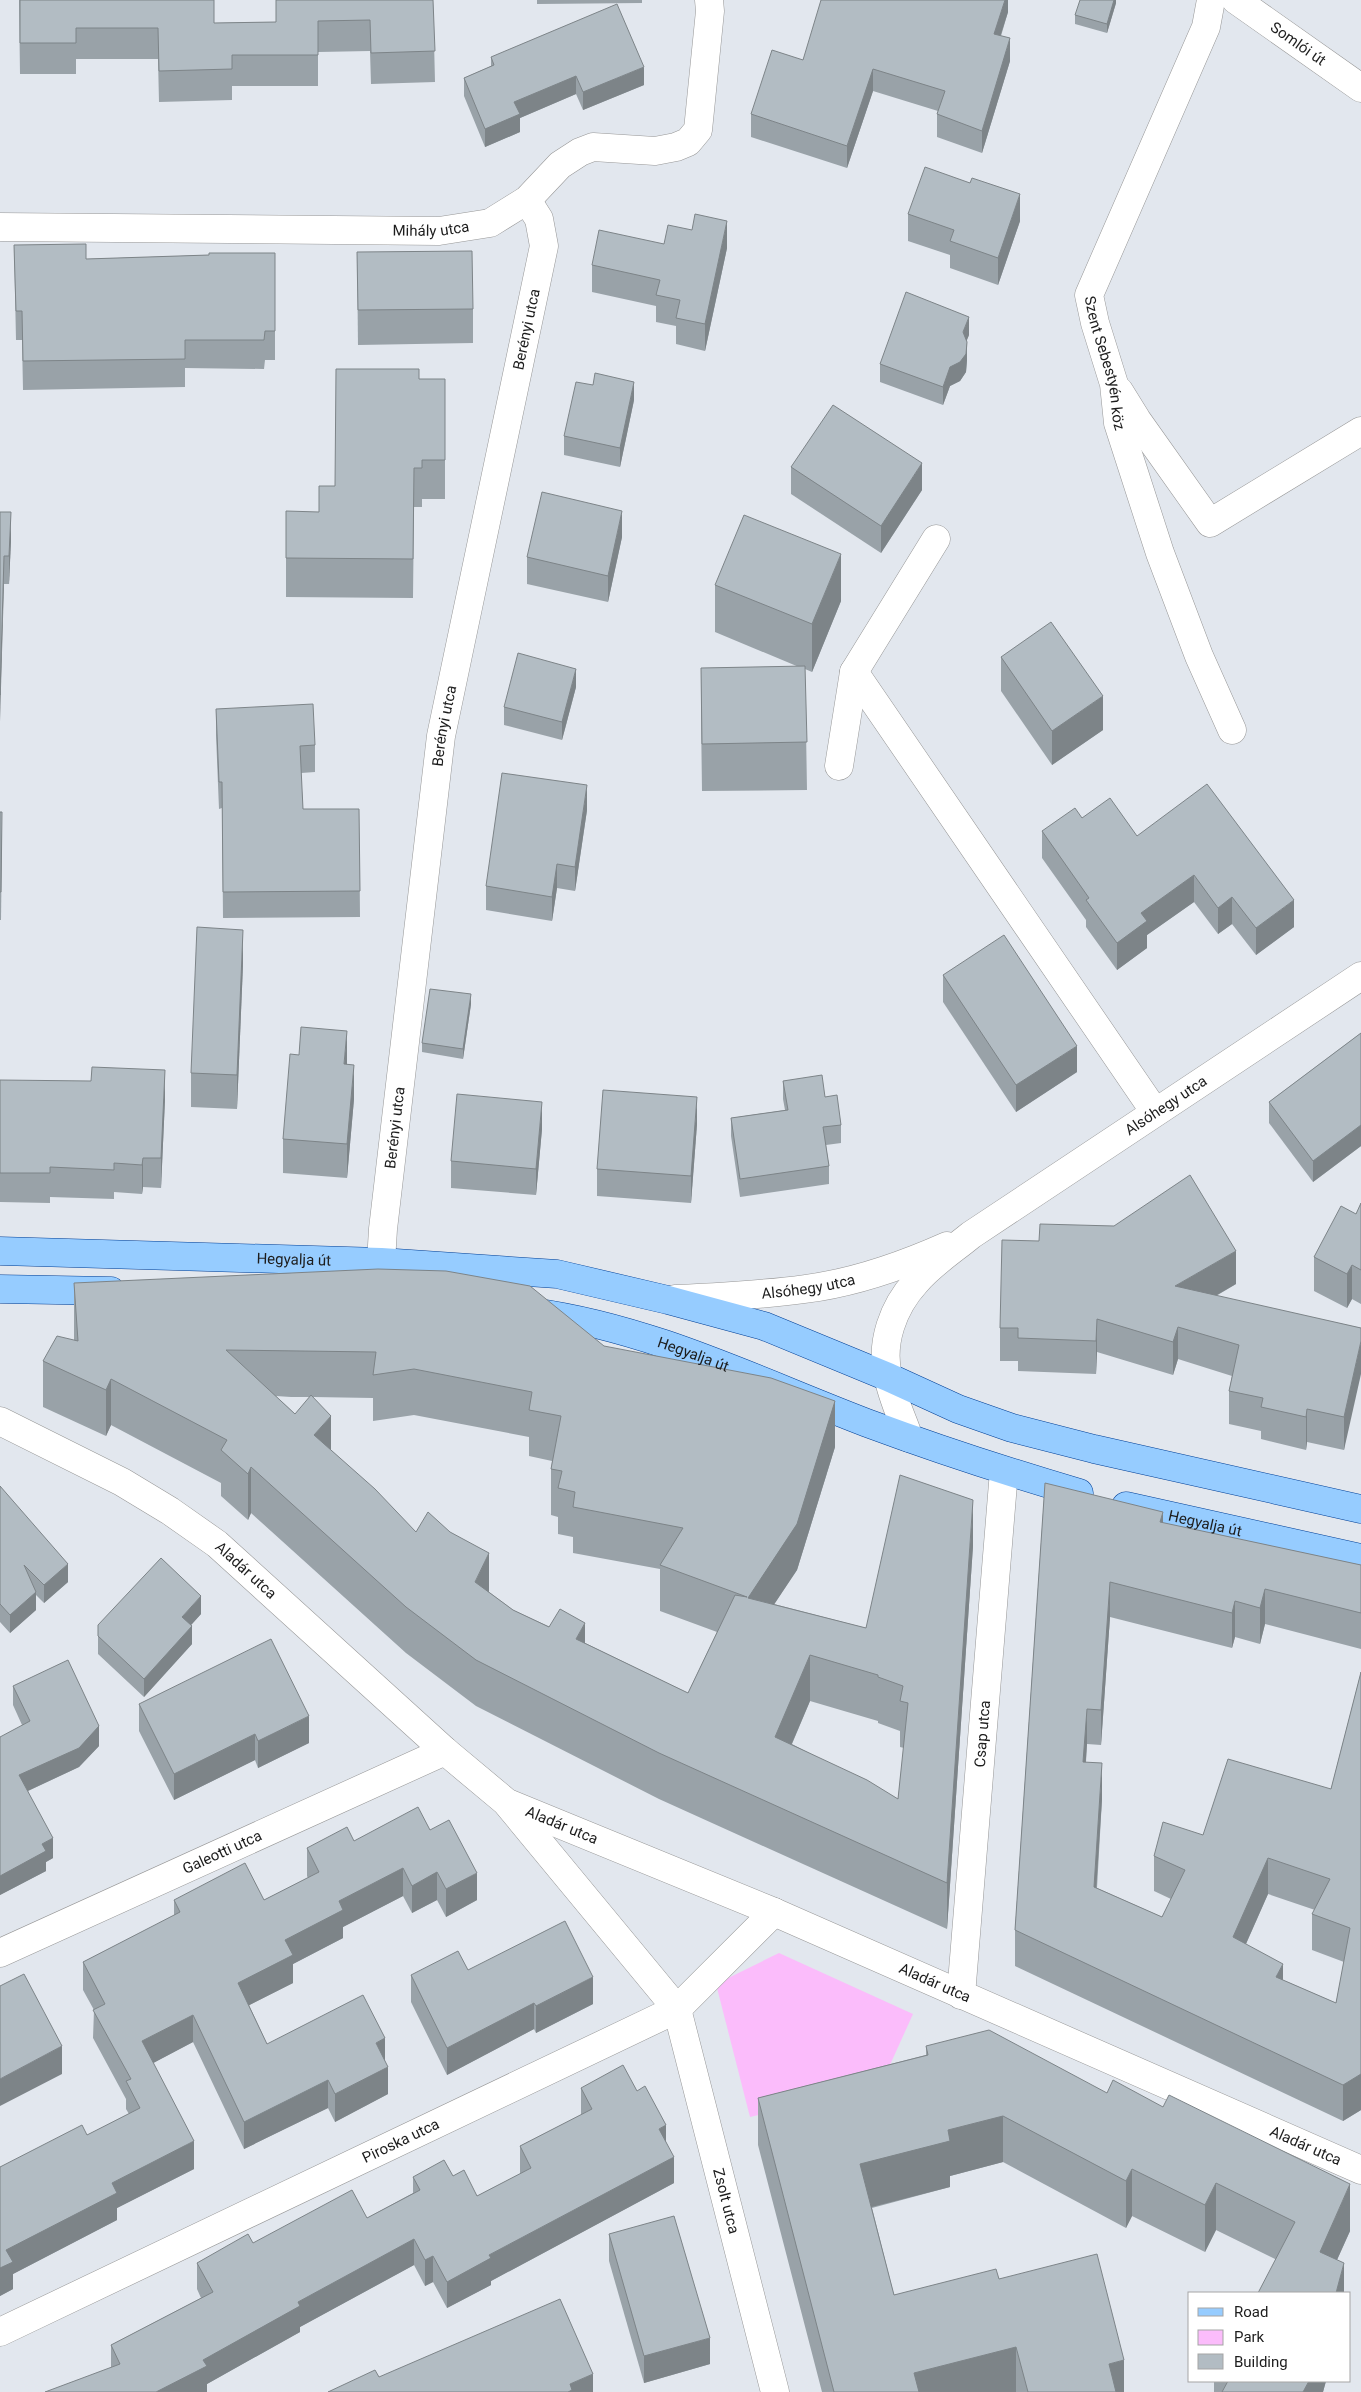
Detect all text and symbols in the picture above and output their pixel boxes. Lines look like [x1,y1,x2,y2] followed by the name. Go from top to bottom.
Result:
[1267,18,1329,69] street label: Somlói út
[392,217,470,240] street label: Mihály utca
[509,287,544,371] street label: Berényi utca
[1080,294,1129,433] street label: Szent Sebestyén köz
[428,684,460,767] street label: Berényi utca
[1122,1072,1210,1139] street label: Alsóhegy utca
[381,1086,409,1170] street label: Berényi utca
[256,1249,332,1270] street label: Hegyalja út
[761,1270,857,1303] street label: Alsóhegy utca
[655,1333,731,1376] street label: Hegyalja út
[1167,1507,1244,1540] street label: Hegyalja út
[212,1538,280,1603] street label: Aladár utca
[971,1700,994,1768] street label: Csap utca
[523,1802,601,1848] street label: Aladár utca
[180,1826,265,1878] street label: Galeotti utca
[896,1959,973,2006] street label: Aladár utca
[359,2115,442,2167] street label: Piroska utca
[1267,2122,1344,2169] street label: Aladár utca
[709,2166,743,2236] street label: Zsolt utca
[1188,2292,1351,2382] legend
[1234,2303,1268,2321] text: Road
[1234,2328,1265,2346] text: Park
[1234,2353,1288,2371] text: Building

